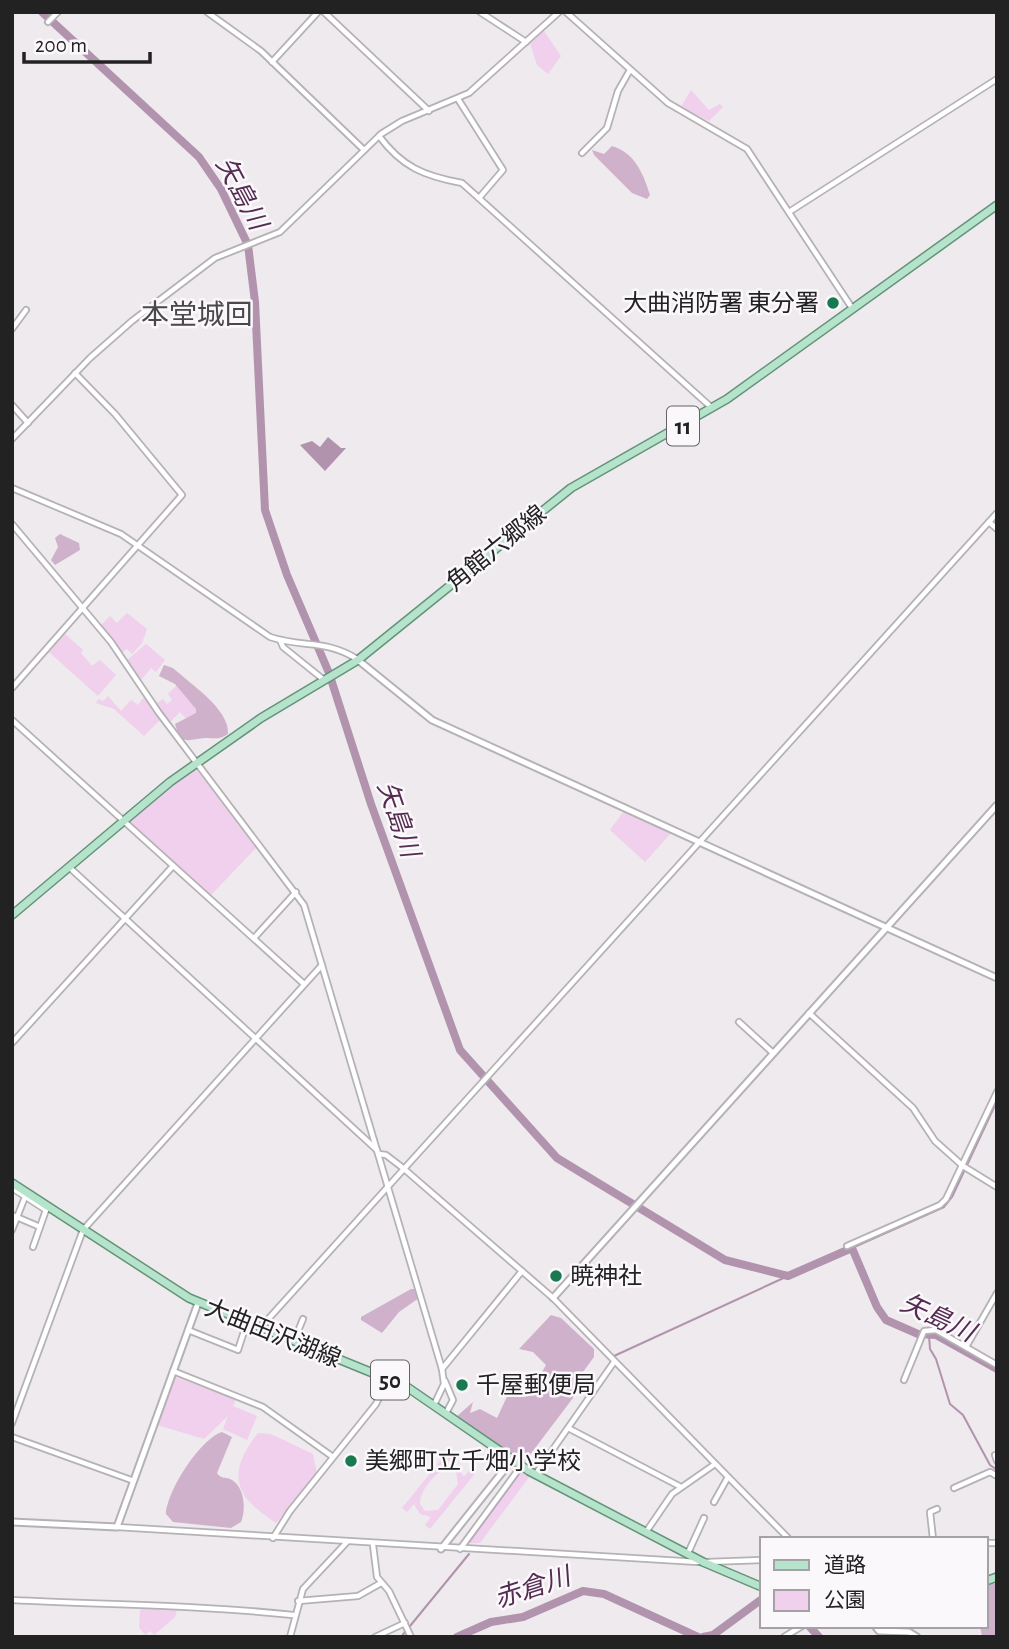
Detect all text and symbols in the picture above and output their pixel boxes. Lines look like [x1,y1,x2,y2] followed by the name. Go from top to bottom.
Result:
[24,21,150,65] scale bar
[35,35,87,56] text: 200 m
[211,152,273,237] water label: 矢島川
[623,290,819,316] place label: 大曲消防署 東分署
[825,295,841,311] marker: 大曲消防署 東分署
[141,300,253,330] district label: 本堂城回
[667,406,699,446] road number: 11
[441,500,551,596] street label: 角館六郷線
[373,778,425,863] water label: 矢島川
[570,1263,642,1289] place label: 暁神社
[548,1268,564,1284] marker: 暁神社
[897,1289,982,1347] water label: 矢島川
[201,1294,345,1372] street label: 大曲田沢湖線
[371,1360,409,1400] road number: 50
[476,1373,596,1398] place label: 千屋郵便局
[454,1377,470,1393] marker: 千屋郵便局
[365,1448,581,1474] place label: 美郷町立千畑小学校
[343,1453,359,1469] marker: 美郷町立千畑小学校
[760,1537,988,1628] legend
[824,1554,866,1576] text: 道路
[491,1562,576,1612] water label: 赤倉川
[824,1590,866,1611] text: 公園

